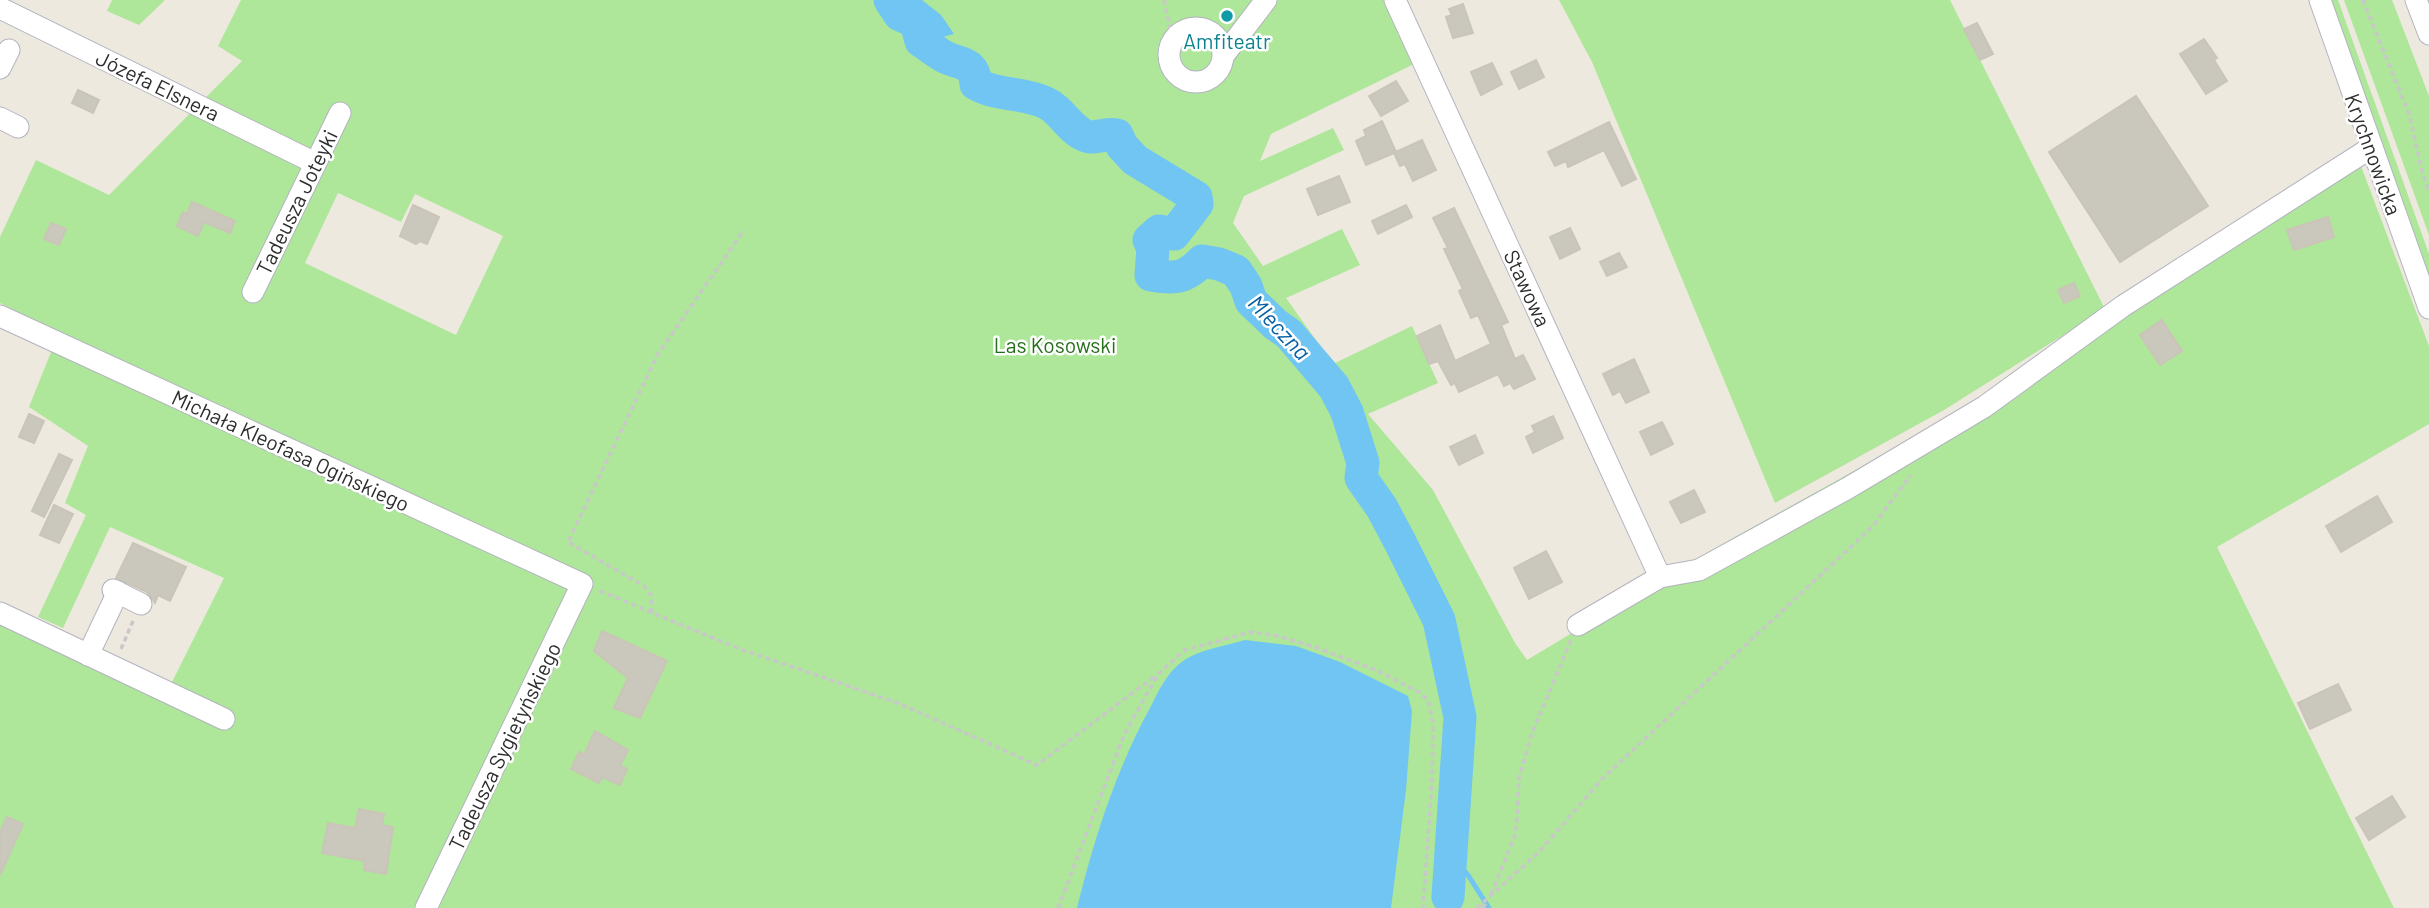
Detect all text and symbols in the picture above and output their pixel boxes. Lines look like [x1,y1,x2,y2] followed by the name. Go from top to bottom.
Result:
[1219,8,1235,24] marker: Amfiteatr
[1183,28,1271,53] place label: Amfiteatr
[92,44,224,126] street label: Józefa Elsnera
[2340,90,2408,218] street label: Krychnowicka
[250,126,342,278] street label: Tadeusza Joteyki
[1499,246,1557,330] street label: Stawowa
[1243,289,1317,365] water label: Mleczna
[994,332,1116,357] park label: Las Kosowski
[168,384,414,516] street label: Michała Kleofasa Ogińskiego
[443,638,565,854] street label: Tadeusza Sygietyńskiego

